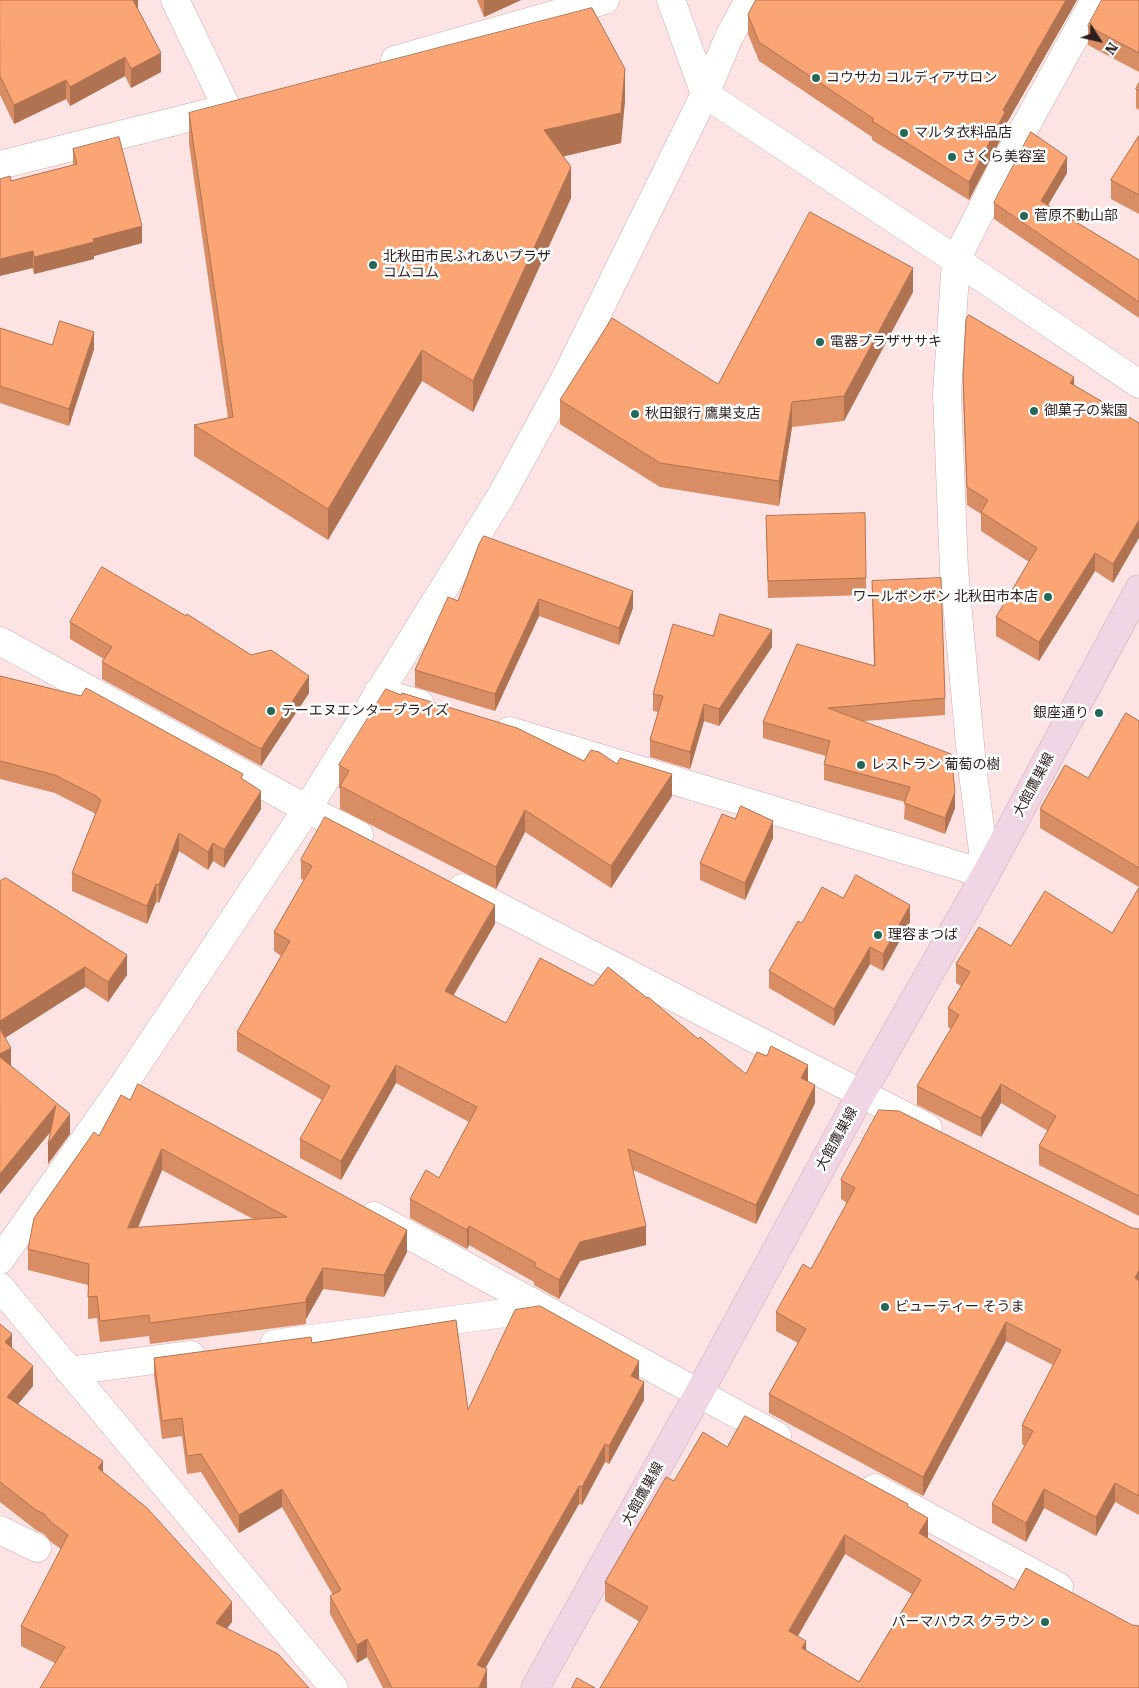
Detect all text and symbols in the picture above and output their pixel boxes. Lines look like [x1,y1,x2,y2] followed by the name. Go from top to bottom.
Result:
[1074,15,1124,65] north arrow
[1102,40,1121,58] text: N
[826,70,998,86] place label: コウサカ コルディアサロン
[810,72,822,84] marker: コウサカ コルディアサロン
[914,125,1012,141] place label: マルタ衣料品店
[898,127,910,139] marker: マルタ衣料品店
[962,149,1046,165] place label: さくら美容室
[946,151,958,163] marker: さくら美容室
[1034,208,1118,224] place label: 菅原不動山部
[1018,210,1030,222] marker: 菅原不動山部
[383,249,551,282] place label: 北秋田市民ふれあいプラザ コムコム
[367,259,379,271] marker: 北秋田市民ふれあいプラザ コムコム
[830,334,942,350] place label: 電器プラザササキ
[814,336,826,348] marker: 電器プラザササキ
[1044,403,1128,419] place label: 御菓子の紫園
[1028,405,1040,417] marker: 御菓子の紫園
[645,406,761,422] place label: 秋田銀行 鷹巣支店
[629,408,641,420] marker: 秋田銀行 鷹巣支店
[852,589,1038,605] place label: ワールボンボン 北秋田市本店
[1042,591,1054,603] marker: ワールボンボン 北秋田市本店
[281,703,449,719] place label: テーエヌエンタープライズ
[265,705,277,717] marker: テーエヌエンタープライズ
[1033,705,1089,721] place label: 銀座通り
[1093,707,1105,719] marker: 銀座通り
[1010,750,1058,820] street label: 大館鷹巣線
[871,757,1001,773] place label: レストラン 葡萄の樹
[855,759,867,771] marker: レストラン 葡萄の樹
[888,927,958,943] place label: 理容まつば
[872,929,884,941] marker: 理容まつば
[813,1104,861,1174] street label: 大館鷹巣線
[895,1299,1025,1315] place label: ビューティー そうま
[879,1301,891,1313] marker: ビューティー そうま
[619,1459,667,1529] street label: 大館鷹巣線
[891,1614,1035,1630] place label: パーマハウス クラウン
[1039,1616,1051,1628] marker: パーマハウス クラウン

